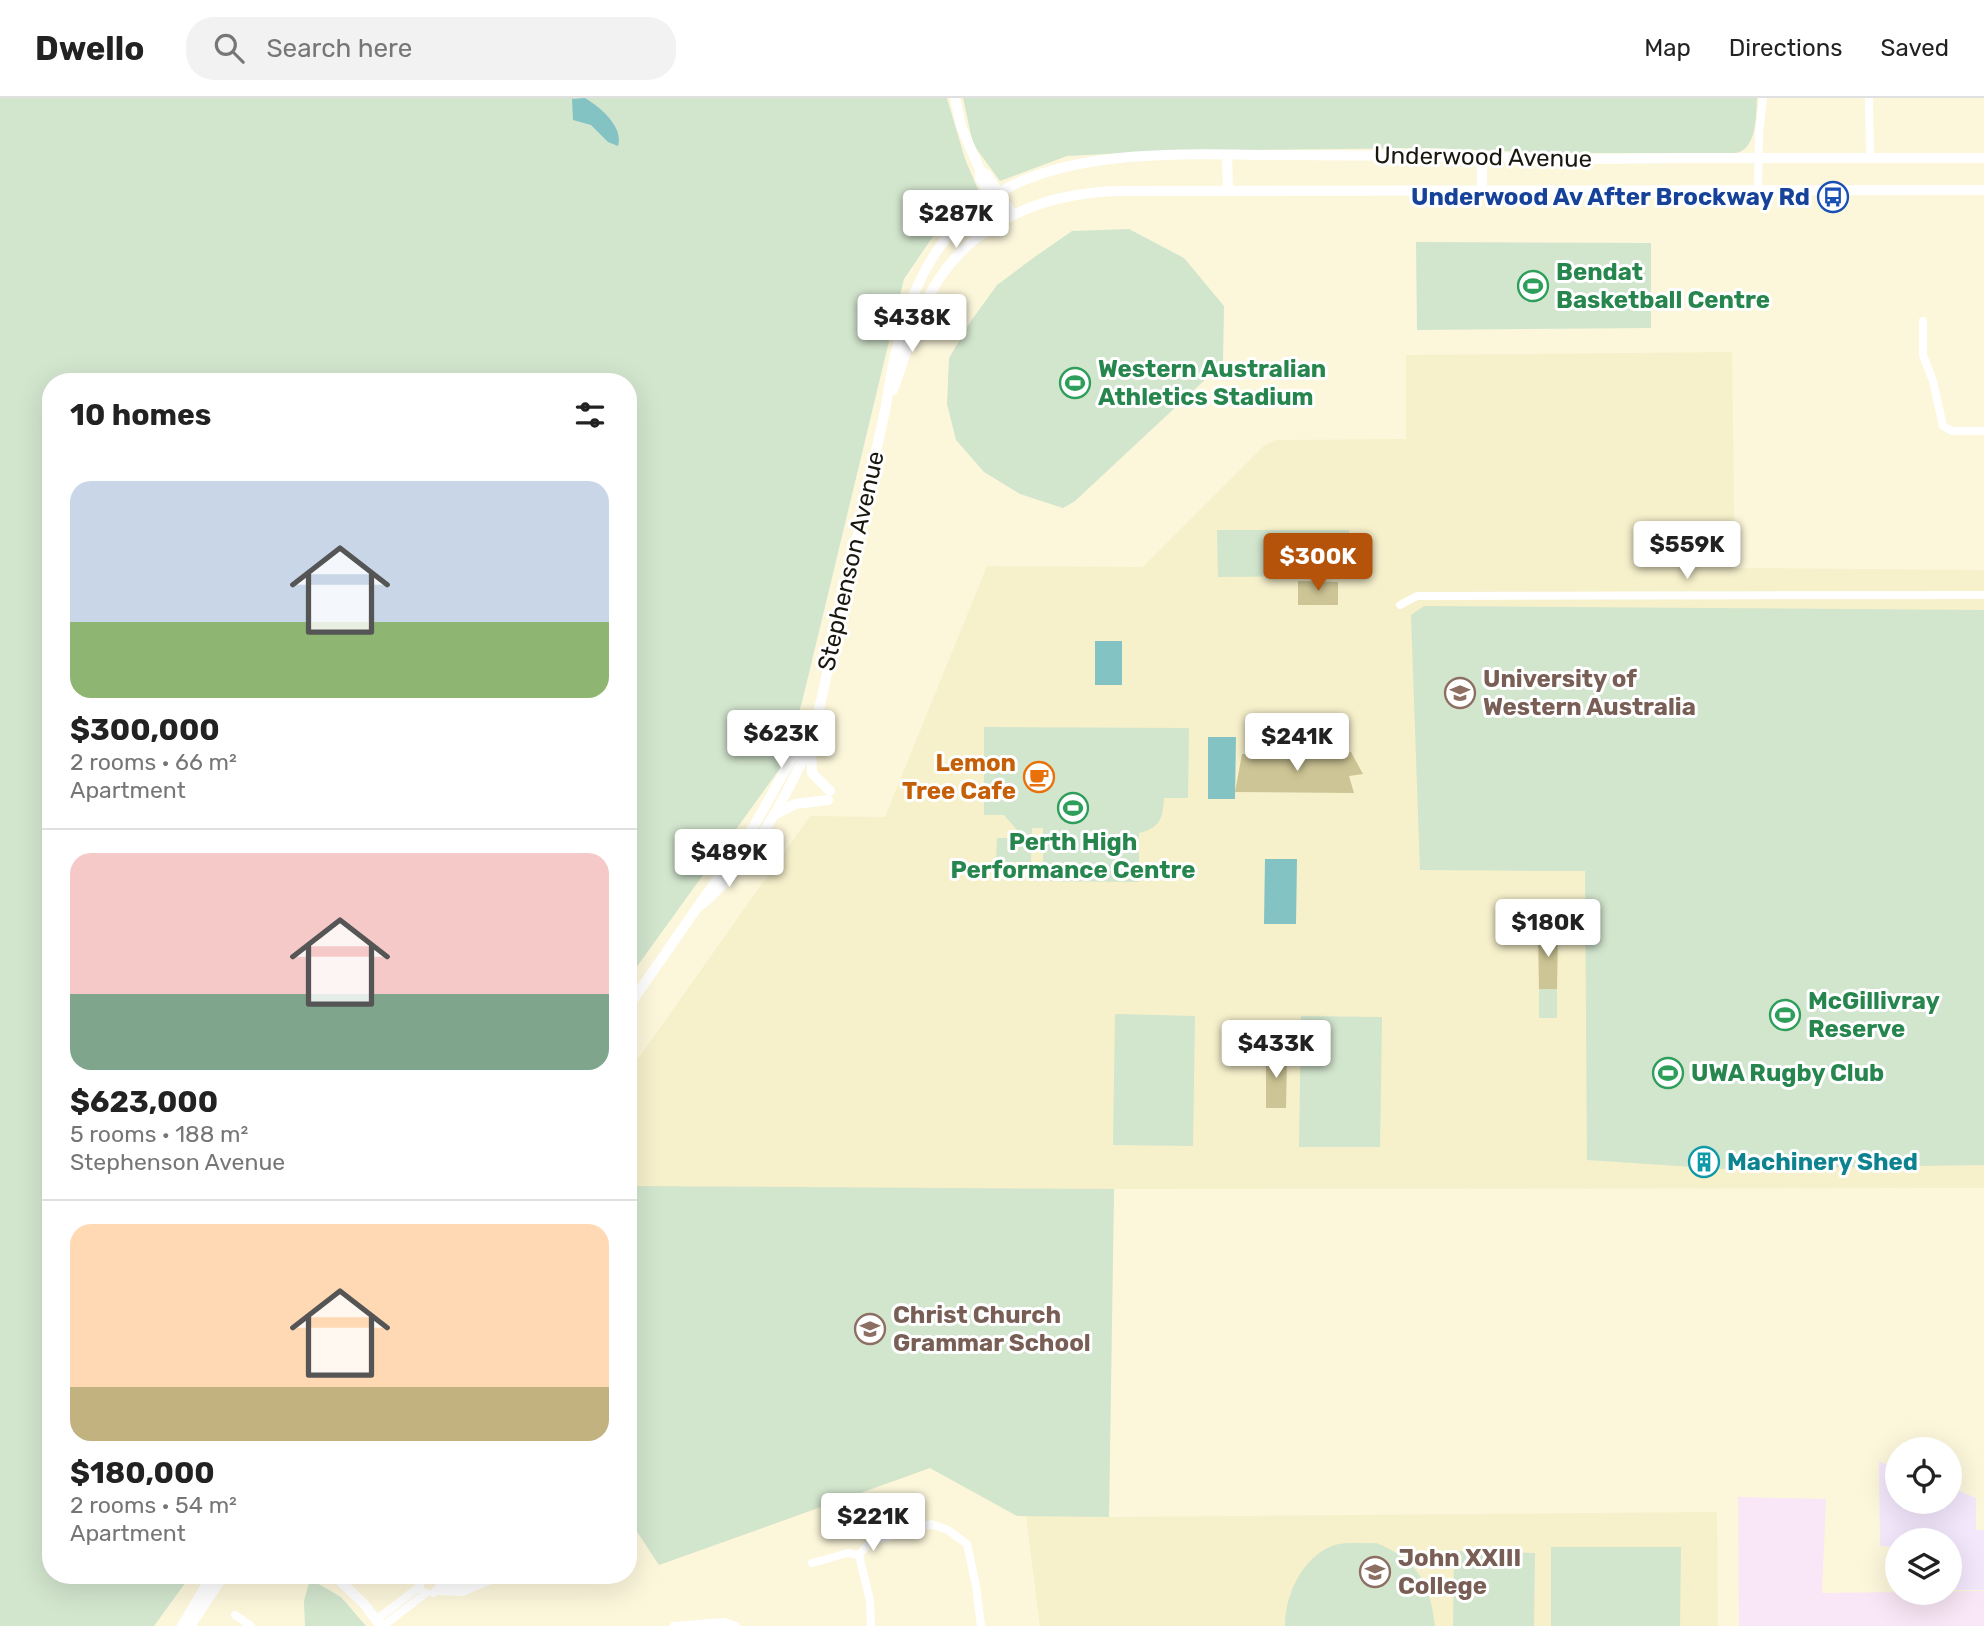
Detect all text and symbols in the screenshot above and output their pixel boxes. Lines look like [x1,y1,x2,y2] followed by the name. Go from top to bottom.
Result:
[186,17,676,80] search box
[35,29,144,68] text: Dwello
[210,29,248,67] icon: search
[266,33,412,64] text: Search here
[1644,34,1691,62] text: Map
[1729,34,1842,62] text: Directions
[1880,34,1949,62] text: Saved
[1374,141,1592,173] street label: Underwood Avenue
[1816,180,1850,214] bus stop icon: Underwood Av After Brockway Rd
[1411,183,1810,211] place label: Underwood Av After Brockway Rd
[907,190,1005,250] pin: $287K
[919,199,993,227] text: $287K
[1556,258,1770,314] place label: Bendat Basketball Centre
[1516,269,1550,303] sports icon: Bendat Basketball Centre
[863,294,961,354] pin: $438K
[873,303,951,331] text: $438K
[1098,355,1326,411] place label: Western Australian Athletics Stadium
[1058,366,1092,400] sports icon: Western Australian Athletics Stadium
[571,396,609,434] icon: filters
[70,397,211,433] text: 10 homes
[812,448,890,674] street label: Stephenson Avenue
[1638,522,1736,581] pin: $559K
[277,527,403,653] icon: home
[1649,530,1725,558] text: $559K
[1269,533,1367,593] pin: $300K
[1279,542,1357,570] text: $300K
[1483,665,1696,721] place label: University of Western Australia
[1443,676,1477,710] school or university icon: University of Western Australia
[732,710,830,770] pin: $623K
[70,712,220,748] text: $300,000
[1248,714,1346,773] pin: $241K
[743,719,819,747] text: $623K
[1261,722,1333,750] text: $241K
[70,748,237,776] text: 2 rooms · 66 m²
[902,749,1016,805] place label: Lemon Tree Cafe
[1022,760,1056,794] cafe icon: Lemon Tree Cafe
[70,776,186,804] text: Apartment
[1056,791,1090,825] sports icon: Perth High Performance Centre
[950,828,1196,884] place label: Perth High Performance Centre
[680,830,778,889] pin: $489K
[691,838,767,866] text: $489K
[277,899,403,1025] icon: home
[1499,900,1597,959] pin: $180K
[1511,908,1585,936] text: $180K
[1808,987,1940,1043] place label: McGillivray Reserve
[1768,998,1802,1032] sports icon: McGillivray Reserve
[1227,1020,1325,1080] pin: $433K
[1238,1029,1314,1057] text: $433K
[1651,1056,1685,1090] sports icon: UWA Rugby Club
[1691,1059,1884,1087] place label: UWA Rugby Club
[70,1084,218,1120] text: $623,000
[70,1120,248,1148] text: 5 rooms · 188 m²
[1687,1145,1721,1179] building icon: Machinery Shed
[70,1148,285,1176] text: Stephenson Avenue
[1727,1148,1918,1176] place label: Machinery Shed
[277,1270,403,1396] icon: home
[893,1301,1091,1357] place label: Christ Church Grammar School
[853,1312,887,1346] school or university icon: Christ Church Grammar School
[1885,1437,1962,1605] map controls
[1885,1437,1962,1514] button: locate
[70,1455,215,1491] text: $180,000
[70,1491,237,1519] text: 2 rooms · 54 m²
[824,1494,922,1553] pin: $221K
[837,1502,909,1530] text: $221K
[70,1519,186,1547] text: Apartment
[1885,1528,1962,1605] button: layers
[1398,1544,1521,1600] place label: John XXIII College
[1358,1555,1392,1589] school or university icon: John XXIII College

